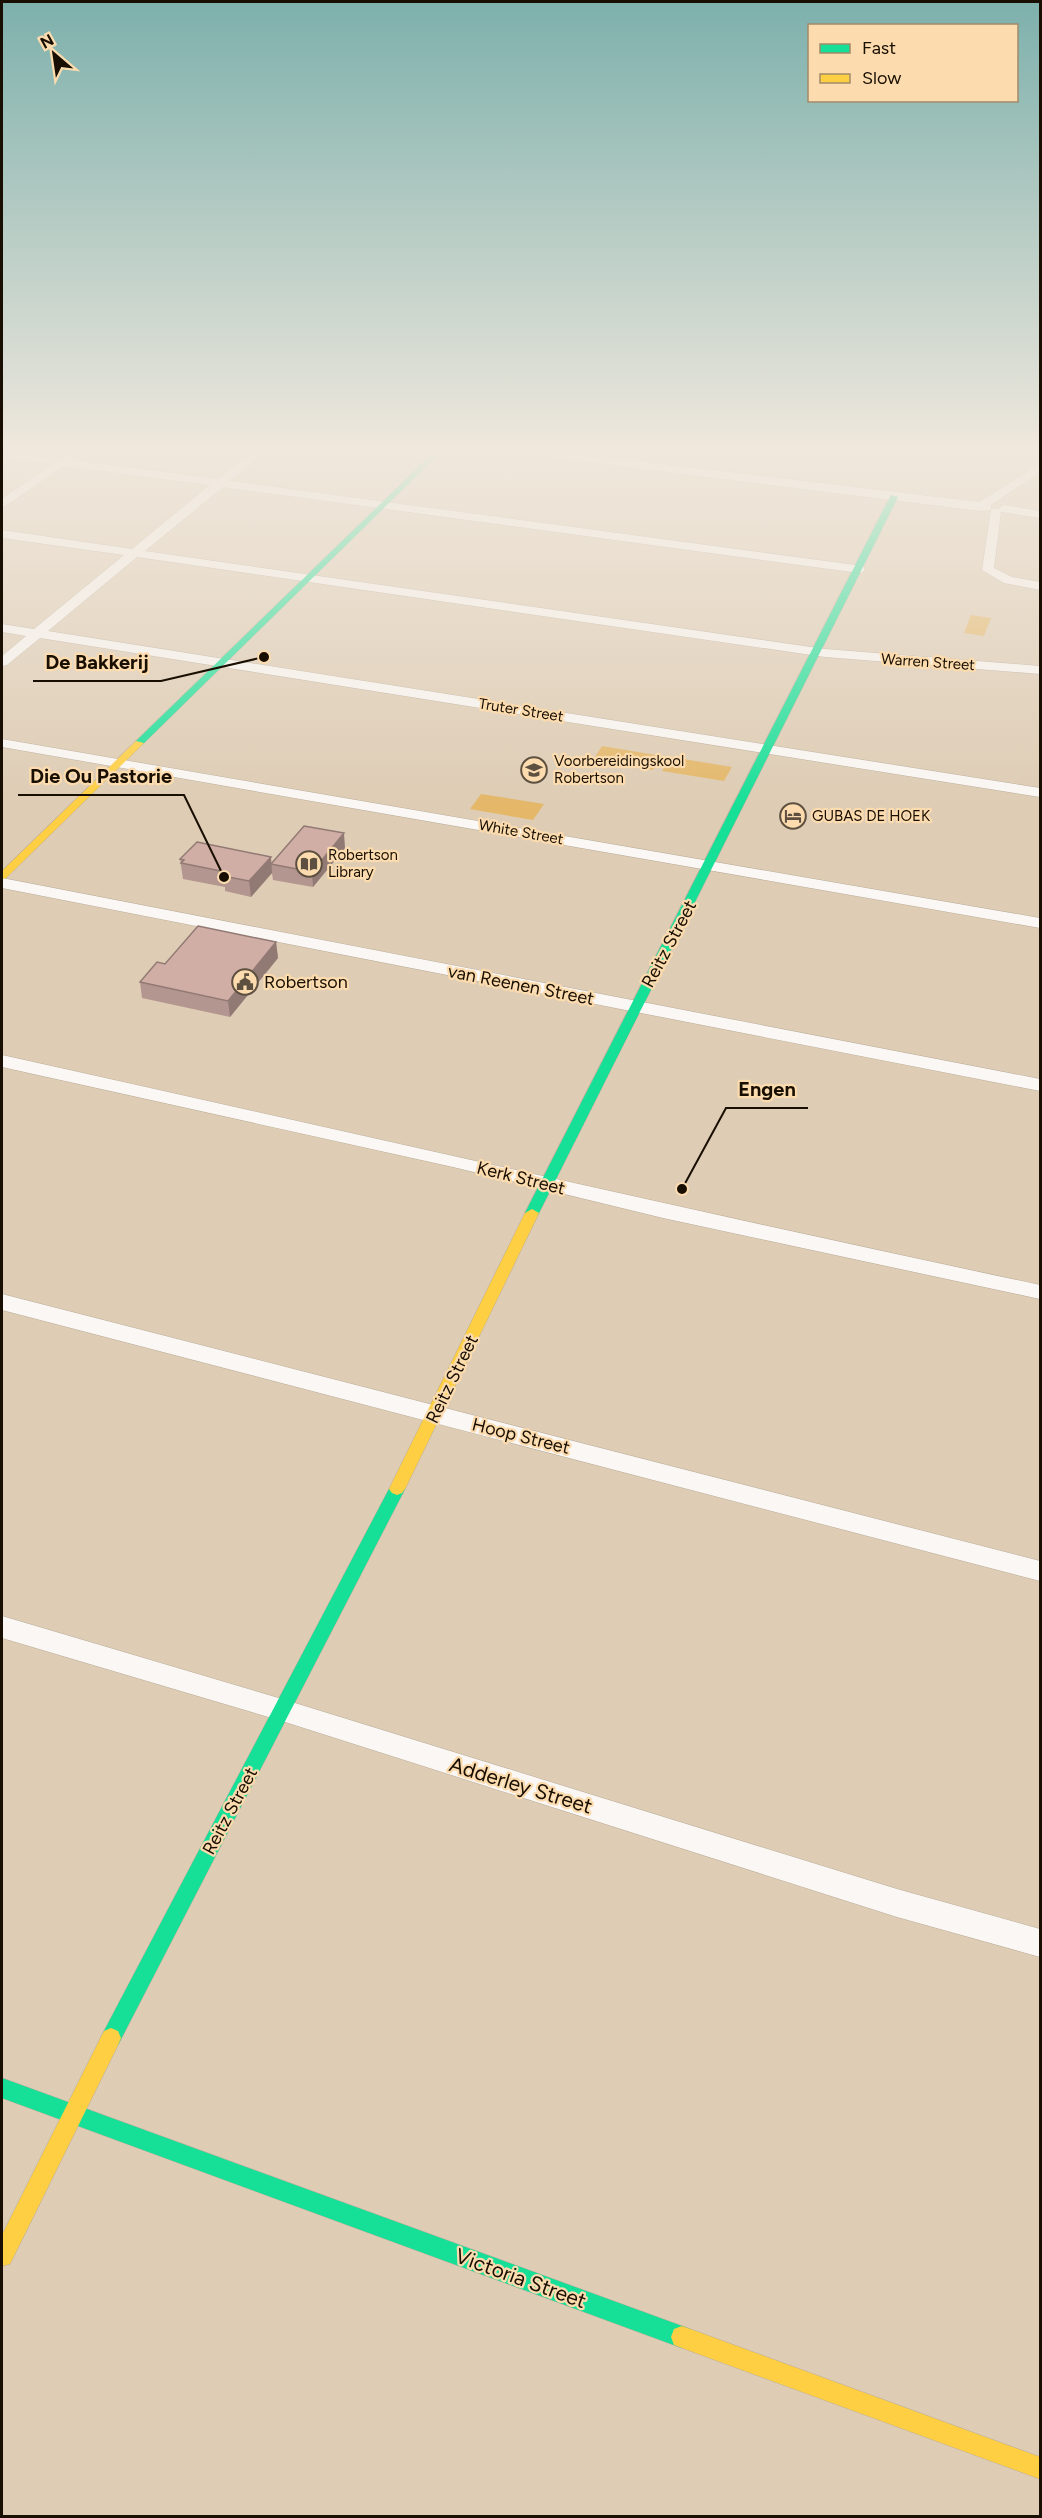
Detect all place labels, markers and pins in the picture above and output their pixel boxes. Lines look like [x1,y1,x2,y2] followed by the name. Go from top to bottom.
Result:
[33,643,161,681] callout: De Bakkerij
[554,752,684,787] place label: Voorbereidingskool Robertson
[519,755,549,785] school or university icon: Voorbereidingskool Robertson
[18,757,184,795] callout: Die Ou Pastorie
[778,801,808,831] hotel icon: GUBAS DE HOEK
[812,807,931,825] place label: GUBAS DE HOEK
[328,846,398,881] place label: Robertson Library
[294,849,324,879] library icon: Robertson Library
[230,967,260,997] public building icon: Robertson
[264,971,348,993] place label: Robertson
[726,1070,808,1108] callout: Engen

